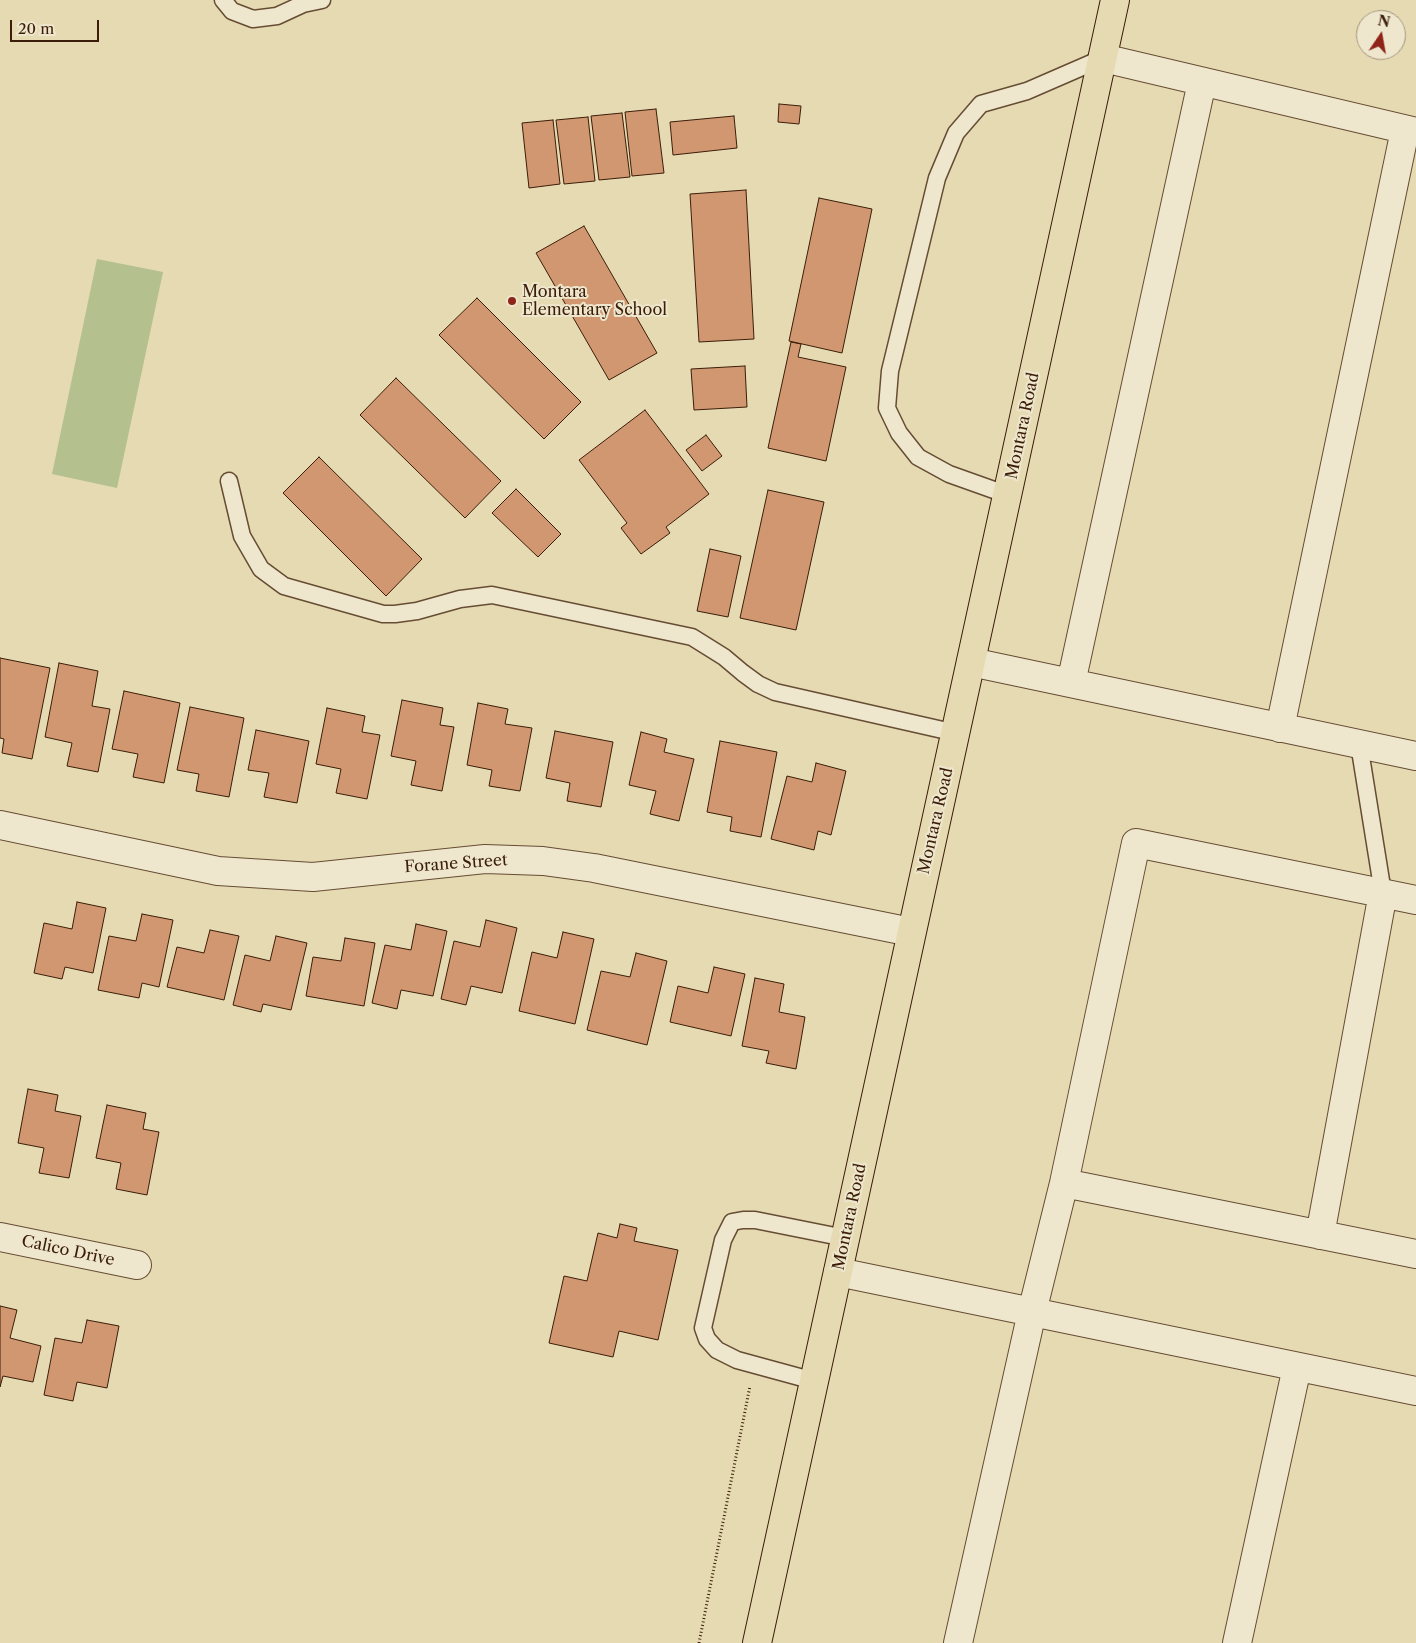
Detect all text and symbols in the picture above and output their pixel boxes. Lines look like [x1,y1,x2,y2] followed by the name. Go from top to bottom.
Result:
[12,10,101,42] scale bar
[1356,10,1406,60] north arrow
[1376,11,1392,31] text: N
[18,19,54,38] text: 20 m
[522,282,667,320] place label: Montara Elementary School
[506,295,518,307] marker: Montara Elementary School
[1002,371,1044,481] street label: Montara Road
[914,766,958,876] street label: Montara Road
[404,851,508,877] street label: Forane Street
[829,1162,871,1272] street label: Montara Road
[20,1232,116,1270] street label: Calico Drive

